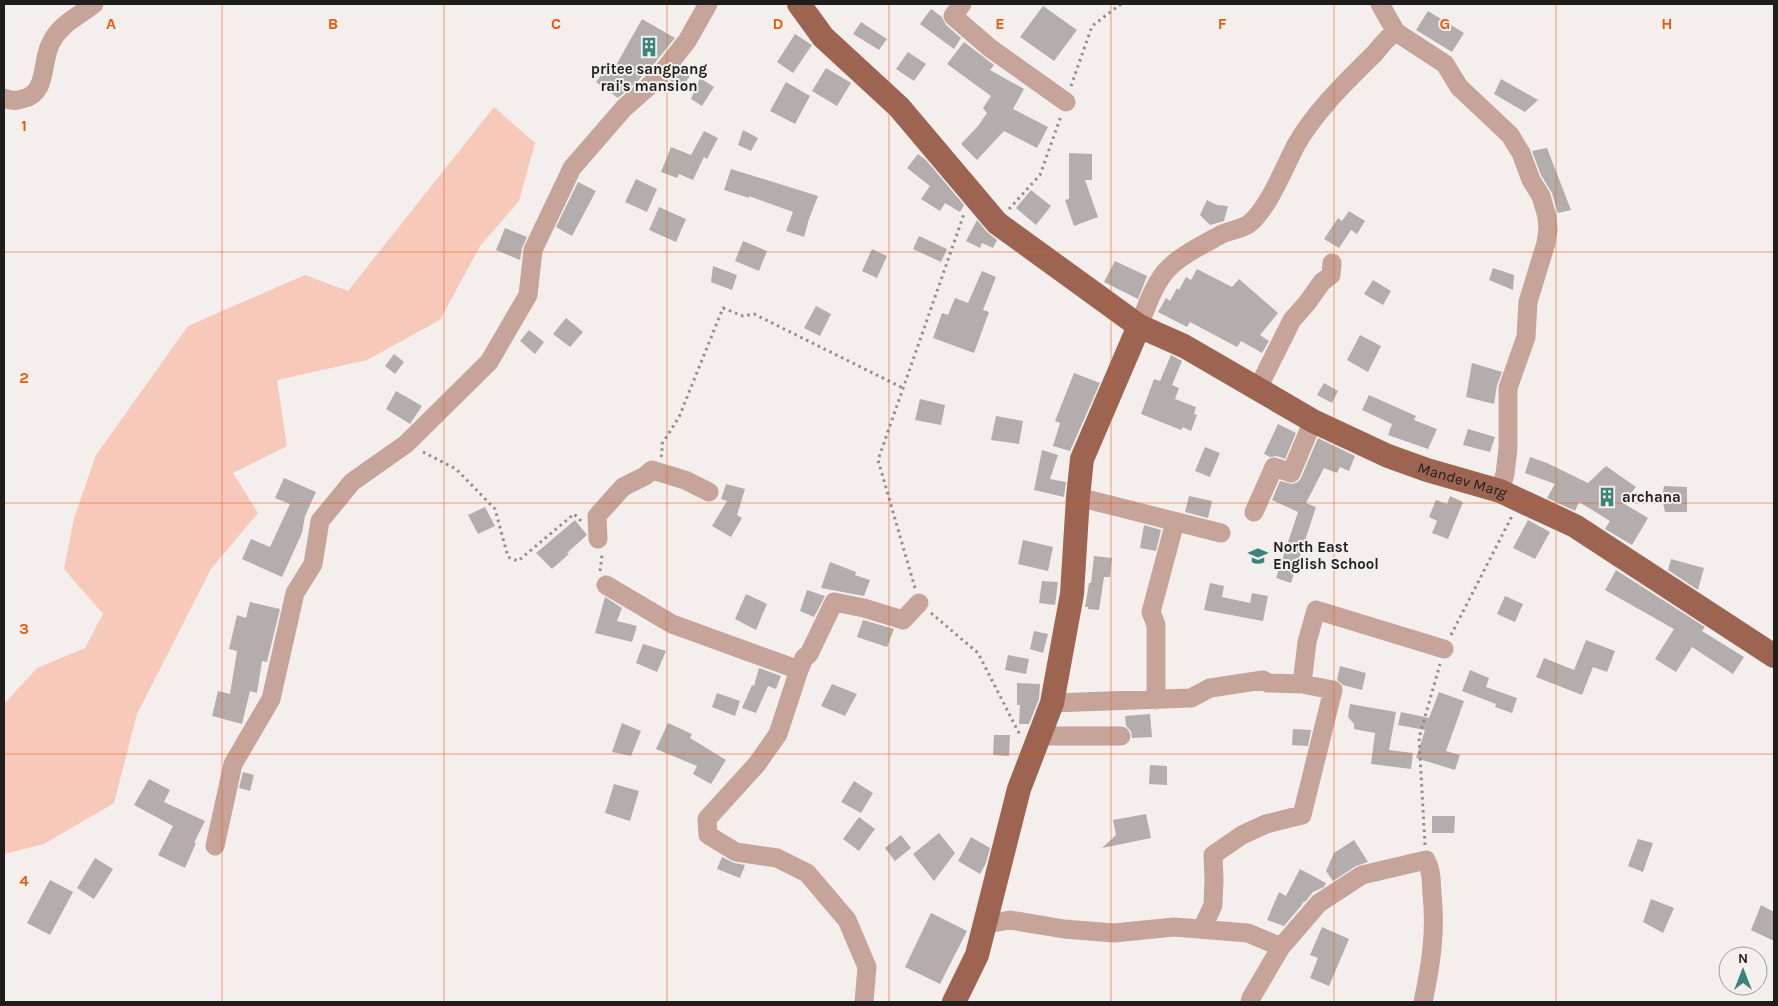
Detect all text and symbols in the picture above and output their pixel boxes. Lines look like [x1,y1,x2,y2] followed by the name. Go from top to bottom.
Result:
[106,14,116,33] text: A
[328,14,338,33] text: B
[551,14,561,33] text: C
[773,14,784,33] text: D
[995,14,1005,33] text: E
[1218,14,1227,33] text: F
[1440,14,1450,33] text: G
[1661,14,1673,33] text: H
[638,36,660,58] building icon: pritee sangpang rai's mansion
[591,60,707,95] place label: pritee sangpang rai's mansion
[21,116,27,135] text: 1
[19,368,29,387] text: 2
[1415,458,1511,502] street label: Mandev Marg
[1596,486,1618,508] building icon: archana
[1622,488,1681,506] place label: archana
[1273,538,1379,573] place label: North East English School
[1247,545,1269,567] school or university icon: North East English School
[19,619,29,638] text: 3
[19,871,29,890] text: 4
[1718,946,1768,996] north arrow
[1738,950,1748,967] text: N

